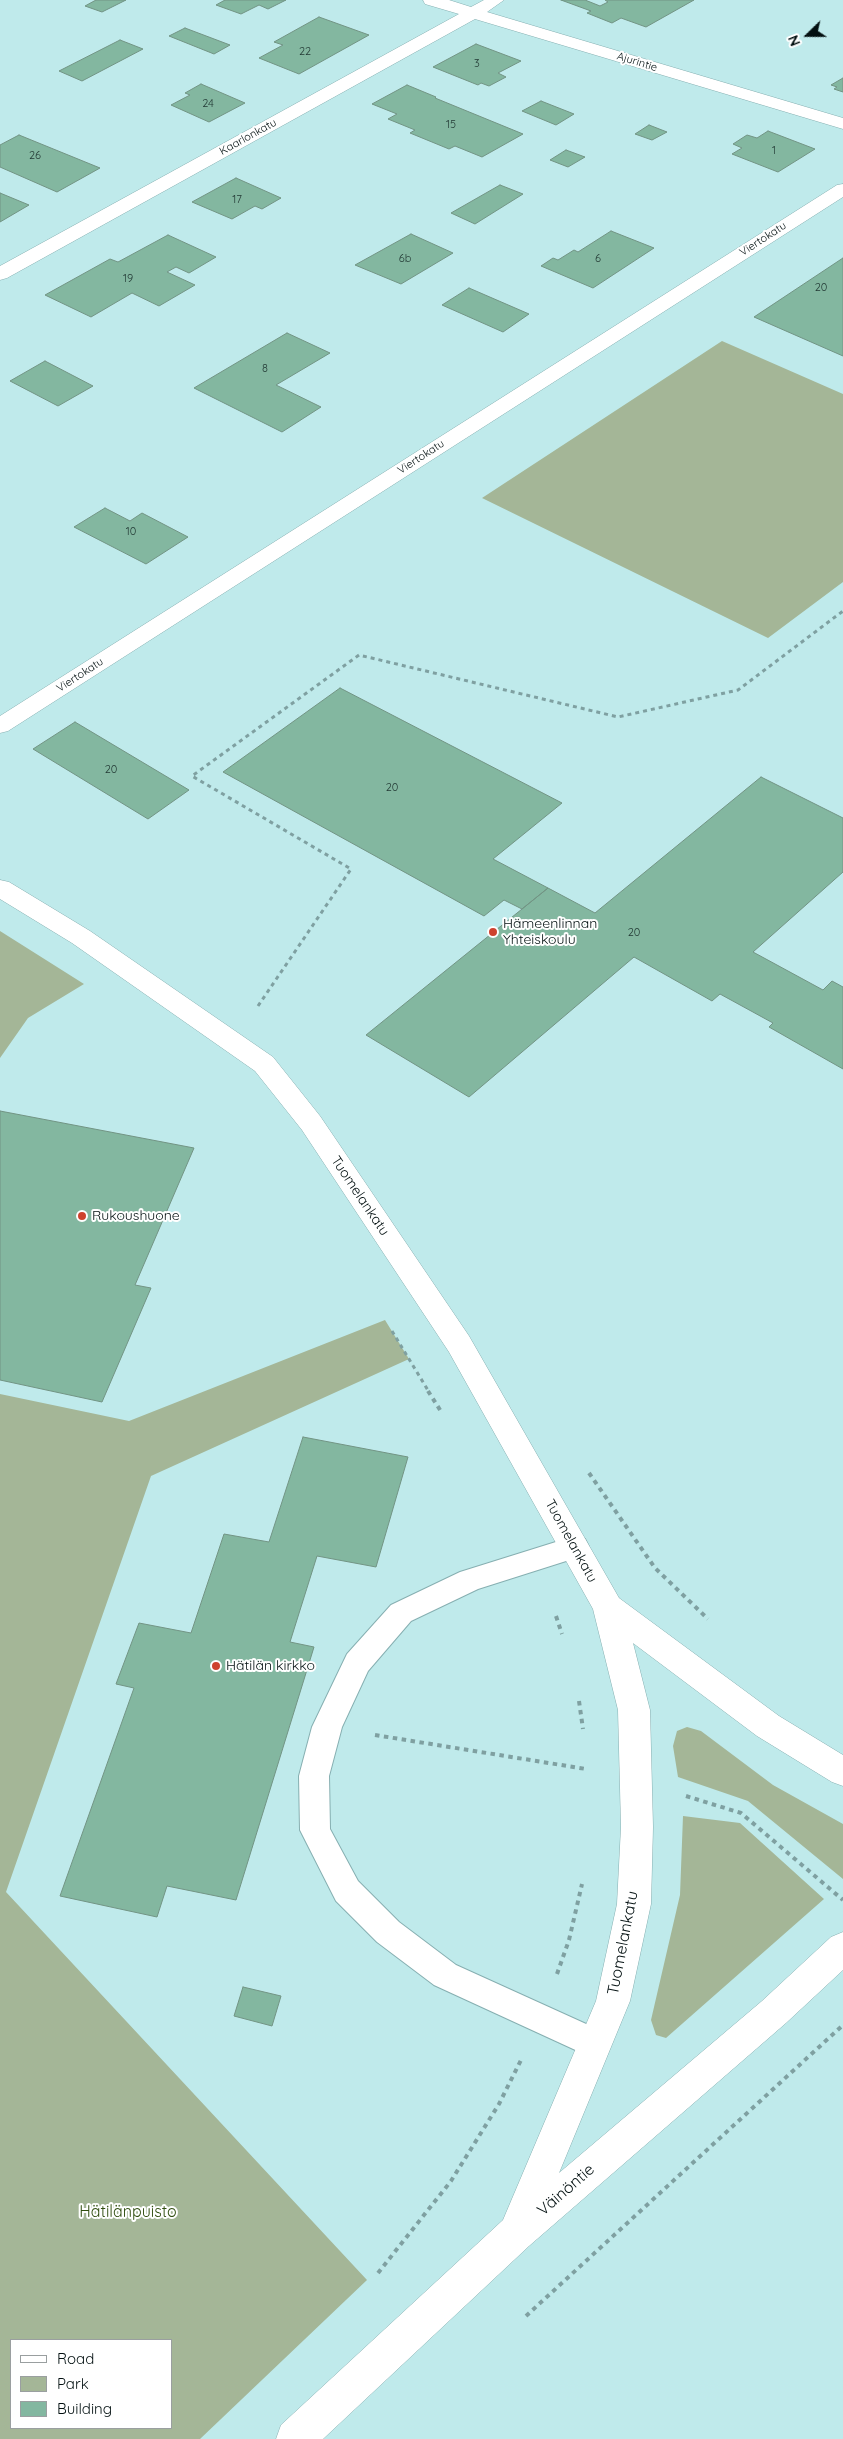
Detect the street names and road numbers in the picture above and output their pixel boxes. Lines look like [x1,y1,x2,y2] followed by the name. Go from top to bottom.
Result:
[615,50,659,74] street label: Ajurintie
[217,116,279,158] street label: Kaarlonkatu
[737,219,789,259] street label: Viertokatu
[395,437,447,477] street label: Viertokatu
[54,655,106,695] street label: Viertokatu
[327,1153,393,1239] street label: Tuomelankatu
[541,1497,601,1585] street label: Tuomelankatu
[604,1889,642,1997] street label: Tuomelankatu
[533,2160,599,2220] street label: Väinöntie

